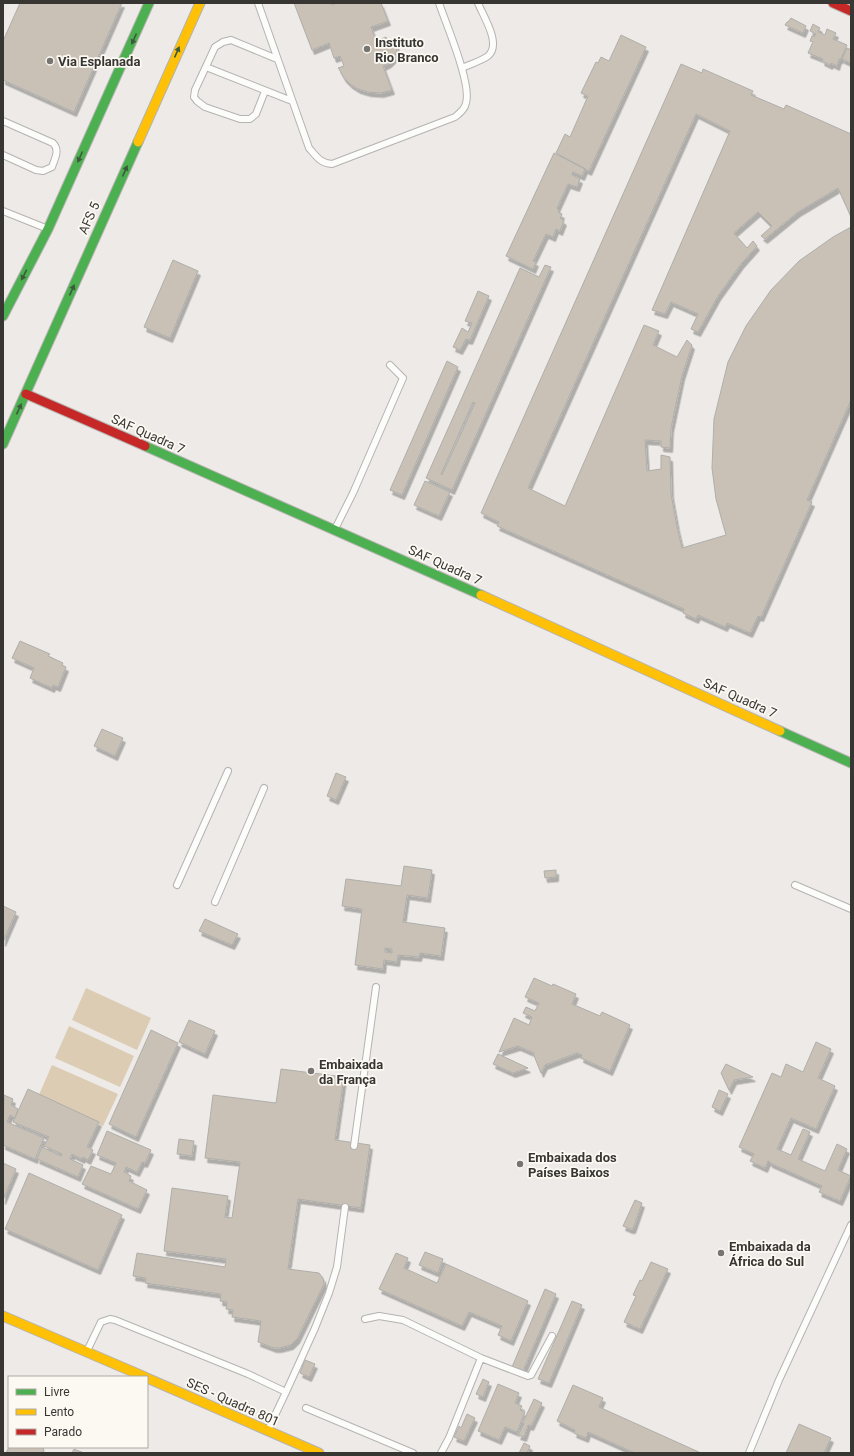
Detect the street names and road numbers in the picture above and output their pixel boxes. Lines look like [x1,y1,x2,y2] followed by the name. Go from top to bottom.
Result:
[75,199,103,237] street label: AFS 5
[109,411,187,457] street label: SAF Quadra 7
[406,542,484,588] street label: SAF Quadra 7
[701,675,779,721] street label: SAF Quadra 7
[184,1375,282,1429] street label: SES - Quadra 801

